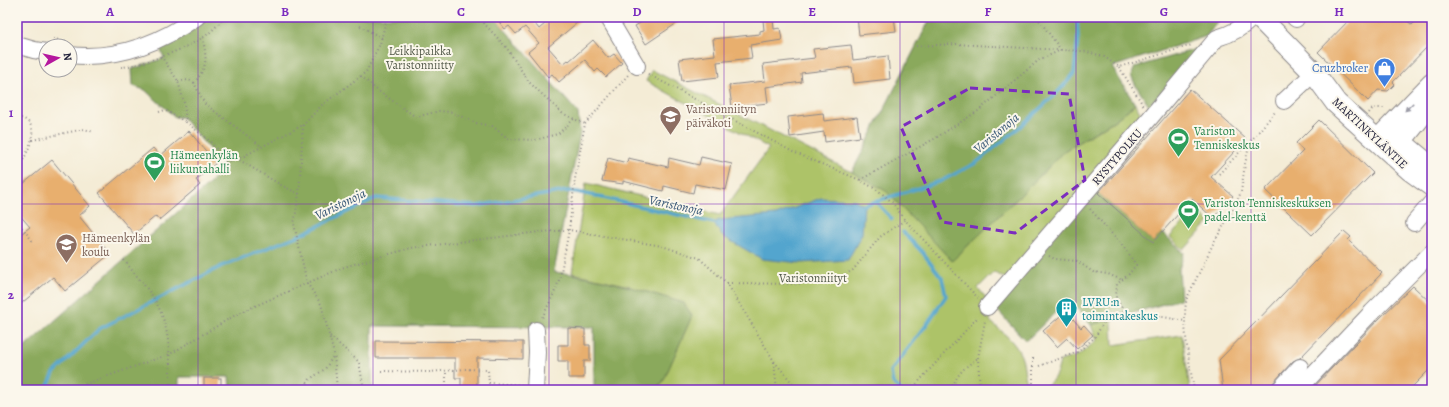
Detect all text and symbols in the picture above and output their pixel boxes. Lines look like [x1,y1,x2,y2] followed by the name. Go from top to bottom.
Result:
[105,3,115,20] text: A
[281,3,289,20] text: B
[457,3,465,20] text: C
[632,3,642,20] text: D
[808,3,816,20] text: E
[985,3,992,20] text: F
[1160,3,1168,20] text: G
[1334,3,1344,20] text: H
[38,38,78,78] north arrow
[385,43,455,73] park label: Leikkipaikka Varistonniitty
[59,52,75,62] text: N
[1371,55,1397,88] shop icon: Cruzbroker
[1312,60,1368,76] place label: Cruzbroker
[1329,94,1411,172] street label: MARTINKYLÄNTIE
[685,101,757,131] place label: Varistonniityn päiväkoti
[1404,102,1414,112] one-way arrow
[657,103,683,136] school or university icon: Varistonniityn päiväkoti
[9,104,14,121] text: 1
[970,109,1022,157] water label: Varistonoja
[1193,123,1260,153] place label: Variston Tenniskeskus
[1088,125,1146,189] street label: RYSTYPOLKU
[1166,125,1192,158] sports icon: Variston Tenniskeskus
[170,147,239,177] place label: Hämeenkylän liikuntahalli
[142,149,168,182] sports icon: Hämeenkylän liikuntahalli
[312,184,368,224] water label: Varistonoja
[647,191,705,219] water label: Varistonoja
[1203,195,1332,225] place label: Variston Tenniskeskuksen padel-kenttä
[1176,197,1202,230] sports icon: Variston Tenniskeskuksen padel-kenttä
[82,230,151,260] place label: Hämeenkylän koulu
[54,232,80,265] school or university icon: Hämeenkylän koulu
[778,270,847,286] park label: Varistonniityt
[8,286,15,303] text: 2
[1082,294,1158,324] place label: LVRU:n toimintakeskus
[1054,296,1080,329] building icon: LVRU:n toimintakeskus

